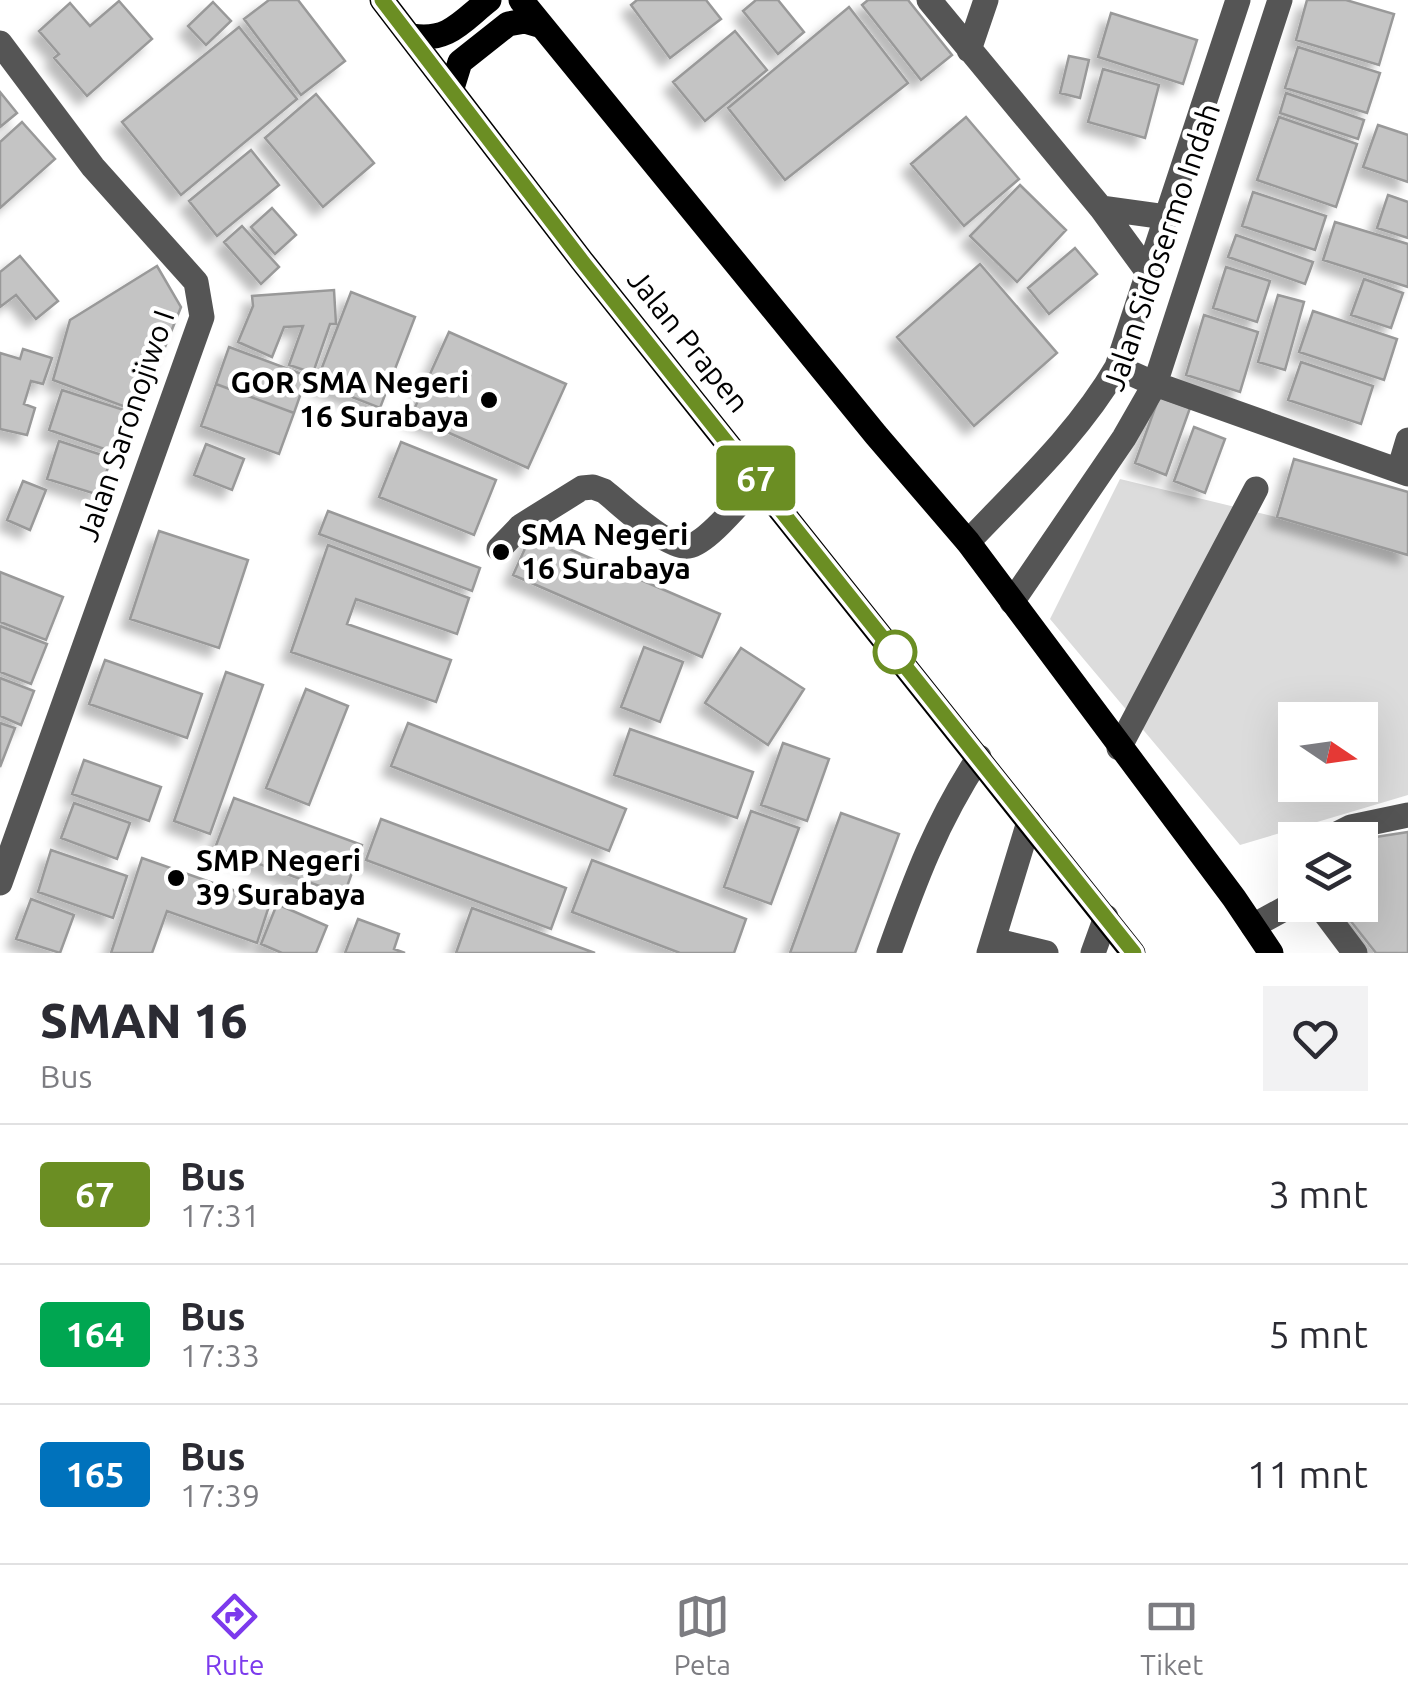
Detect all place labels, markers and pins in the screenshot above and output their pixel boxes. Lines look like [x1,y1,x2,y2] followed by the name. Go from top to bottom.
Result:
[231,365,469,433] place label: GOR SMA Negeri 16 Surabaya
[478,389,500,411] marker: GOR SMA Negeri 16 Surabaya
[521,517,691,585] place label: SMA Negeri 16 Surabaya
[490,541,512,563] marker: SMA Negeri 16 Surabaya
[874,631,916,673] unlabelled marker
[196,843,366,911] place label: SMP Negeri 39 Surabaya
[165,867,187,889] marker: SMP Negeri 39 Surabaya

